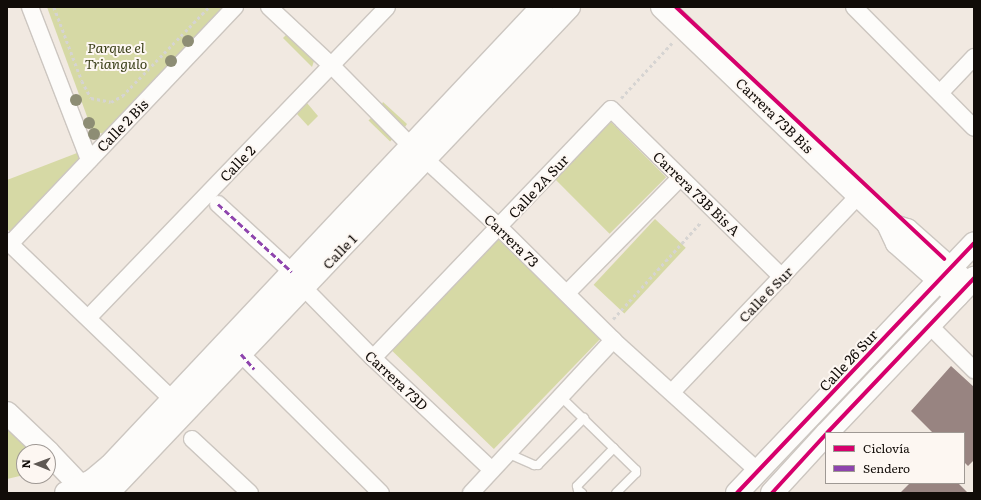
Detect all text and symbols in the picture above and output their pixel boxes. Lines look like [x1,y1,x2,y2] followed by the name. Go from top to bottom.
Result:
[85,39,147,72] park label: Parque el Triangulo
[733,74,817,156] street label: Carrera 73B Bis
[93,95,151,155] street label: Calle 2 Bis
[216,141,258,185] street label: Calle 2
[650,147,744,239] street label: Carrera 73B Bis A
[504,151,572,221] street label: Calle 2A Sur
[481,210,543,270] street label: Carrera 73
[318,230,360,272] street label: Calle 1
[734,263,796,325] street label: Calle 6 Sur
[815,326,881,394] street label: Calle 26 Sur
[362,347,432,413] street label: Carrera 73D
[825,432,965,484] legend
[863,439,910,457] text: Ciclovía
[16,444,56,484] north arrow
[17,459,33,469] text: N
[863,459,910,477] text: Sendero

